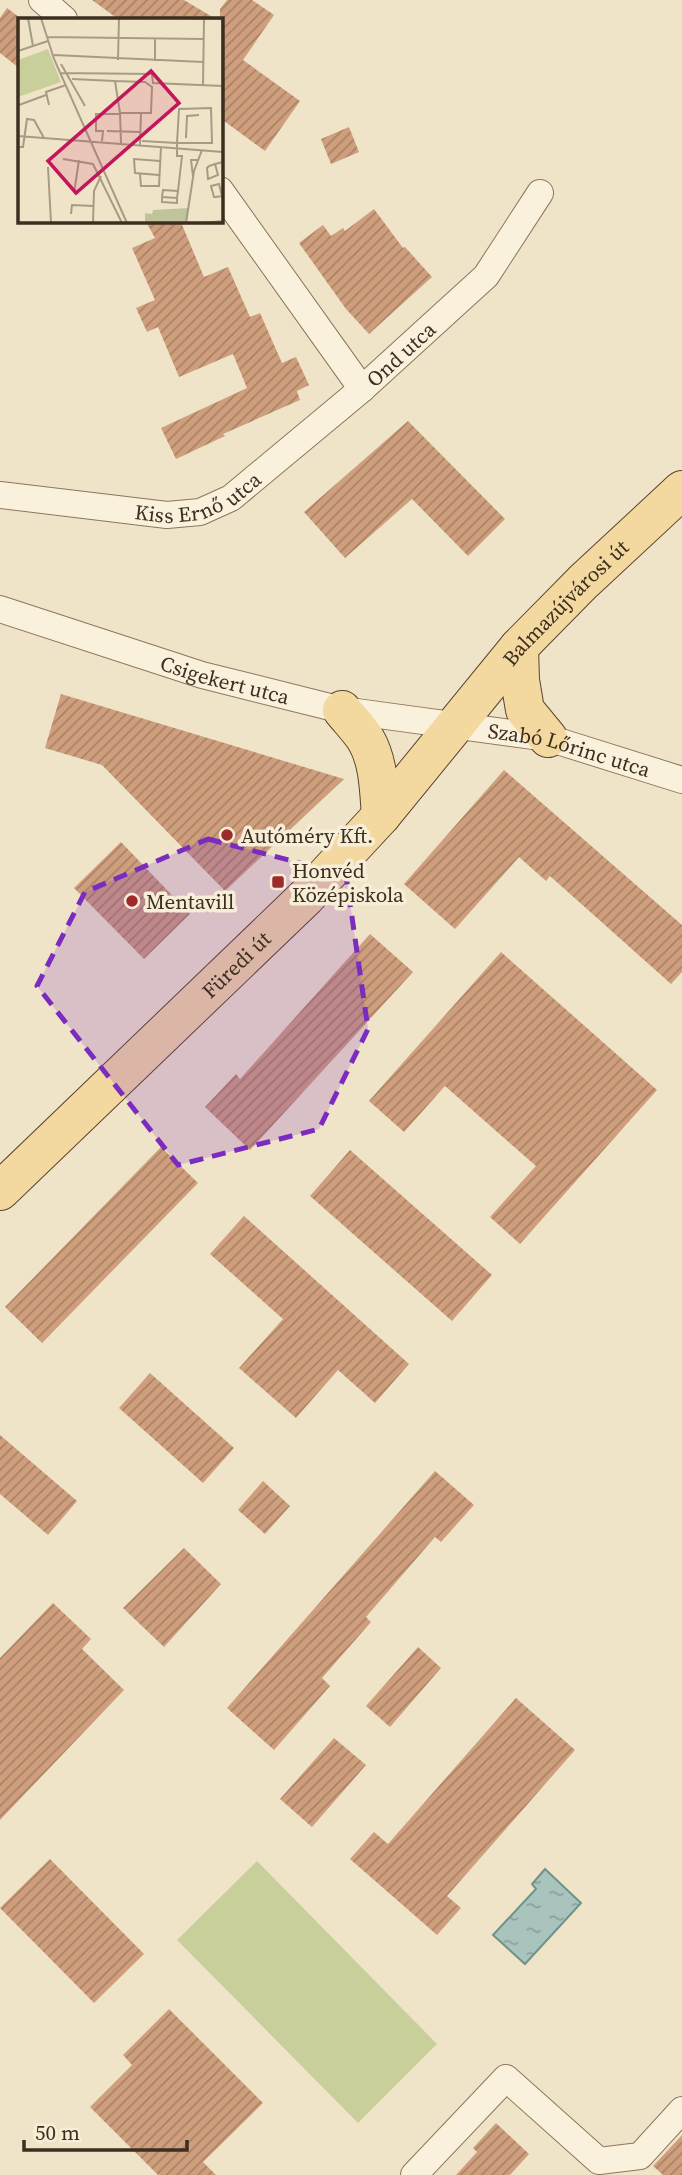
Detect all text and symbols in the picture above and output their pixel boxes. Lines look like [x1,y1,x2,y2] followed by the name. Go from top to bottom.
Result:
[18,18,222,222] inset map
[360,314,442,393] street label: Ond utca
[133,464,267,530] street label: Kiss Ernő utca
[495,533,635,672] street label: Balmazújvárosi út
[157,648,293,711] street label: Csigekert utca
[487,716,654,784] street label: Szabó Lőrinc utca
[241,821,373,850] place label: Autóméry Kft.
[219,827,235,843] marker: Autóméry Kft.
[292,856,404,909] place label: Honvéd Középiskola
[270,874,286,890] marker: Honvéd Középiskola
[146,887,234,916] place label: Mentavill
[124,893,140,909] marker: Mentavill
[195,924,277,1005] street label: Füredi út
[24,2108,187,2152] scale bar
[35,2118,80,2147] text: 50 m

